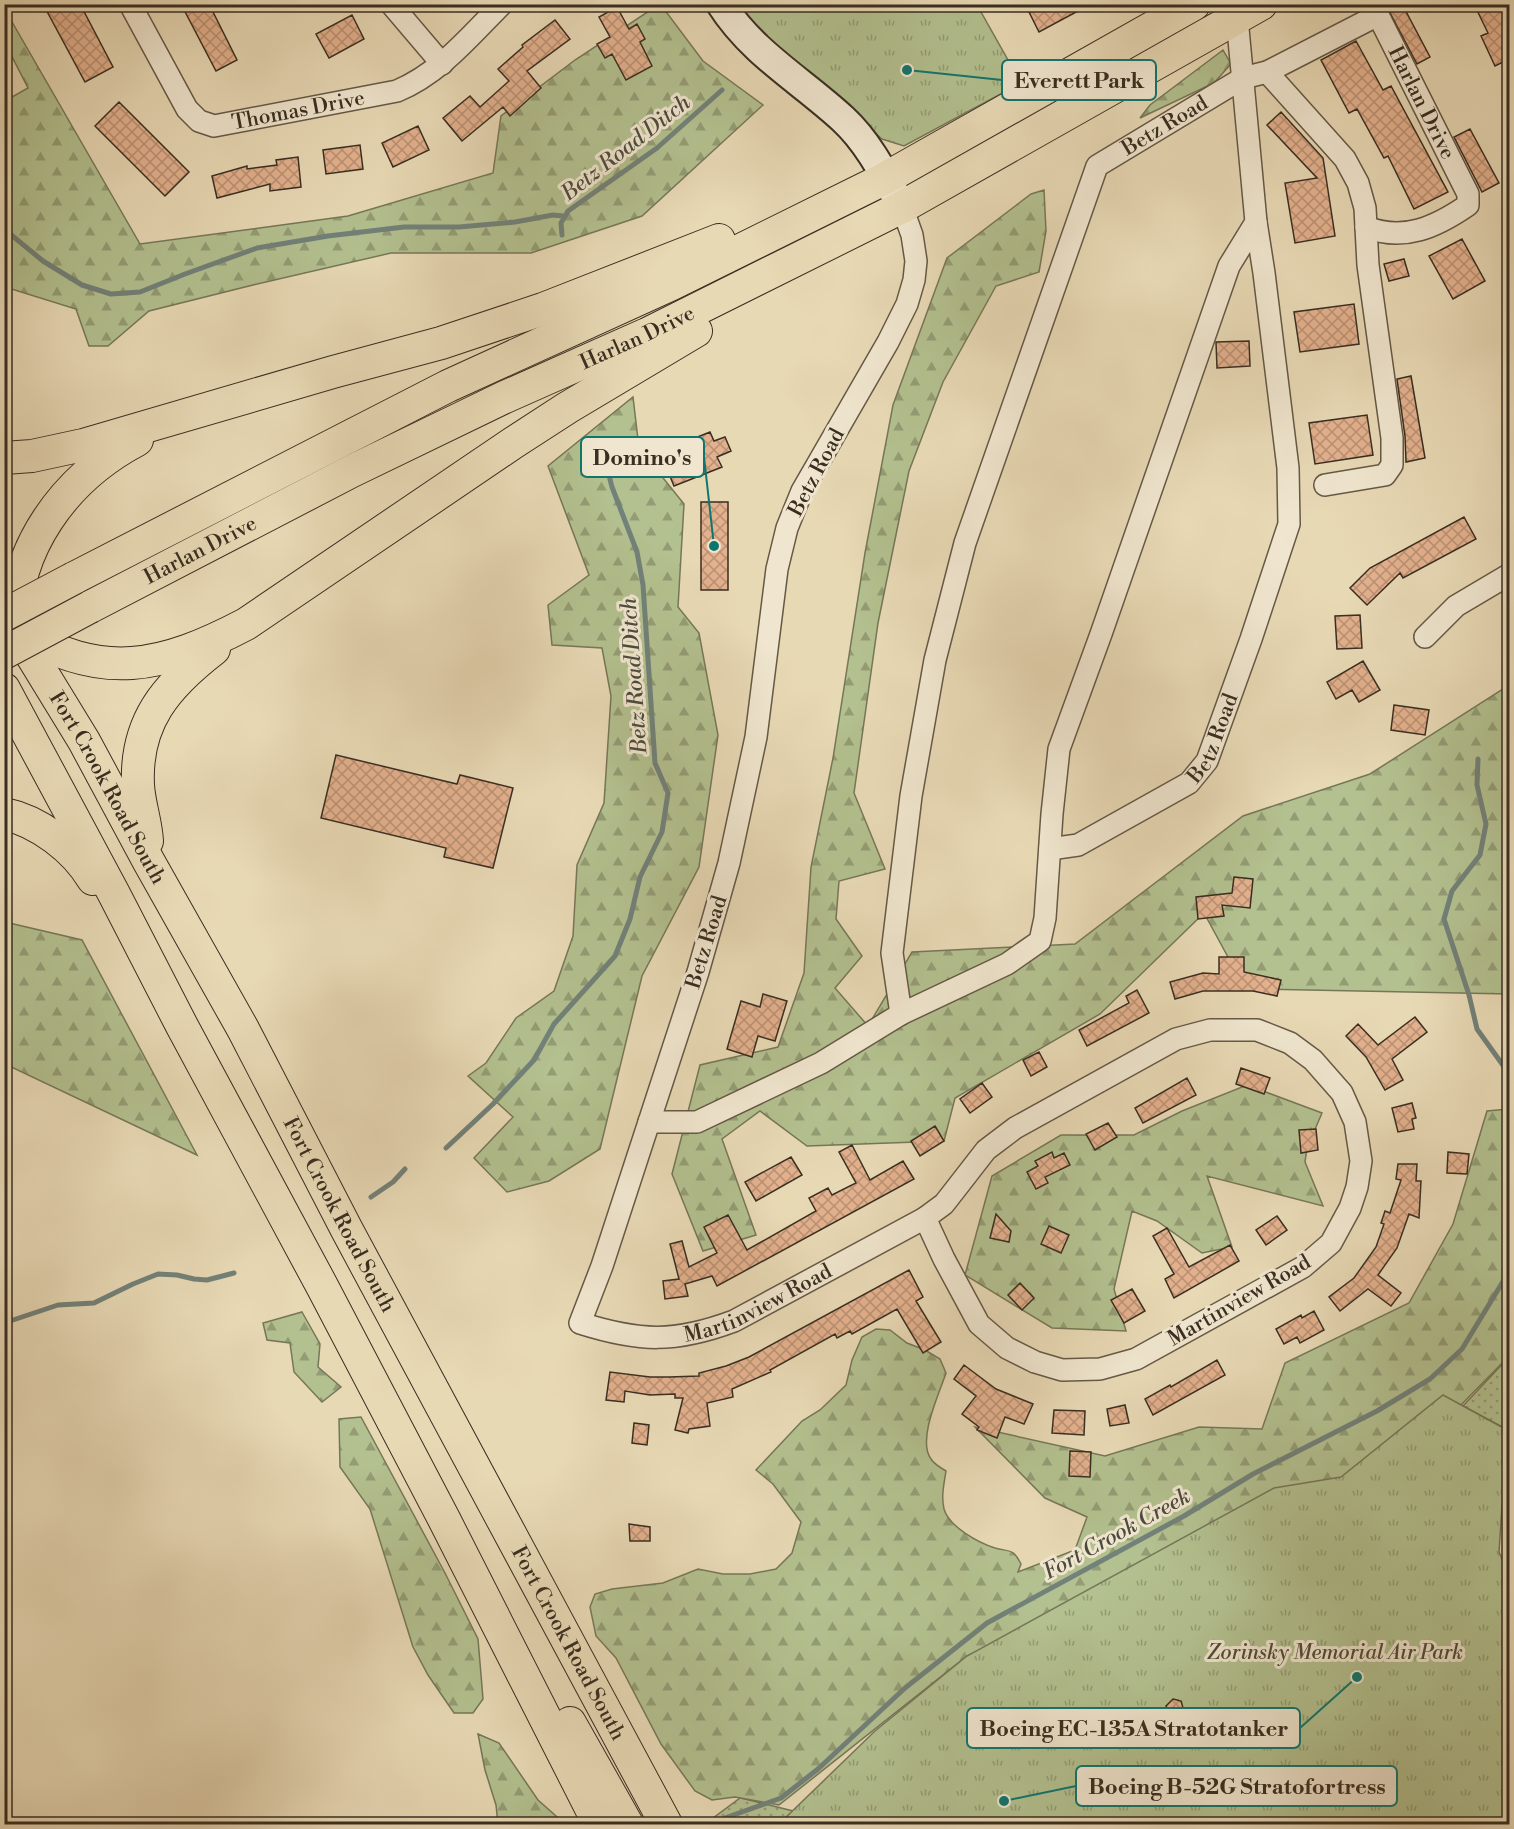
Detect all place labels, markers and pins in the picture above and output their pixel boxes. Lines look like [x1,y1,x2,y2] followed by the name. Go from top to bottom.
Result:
[1002,60,1156,100] callout: Everett Park
[581,437,704,477] callout: Domino's
[967,1708,1300,1748] callout: Boeing EC-135A Stratotanker
[1076,1766,1397,1806] callout: Boeing B-52G Stratofortress

